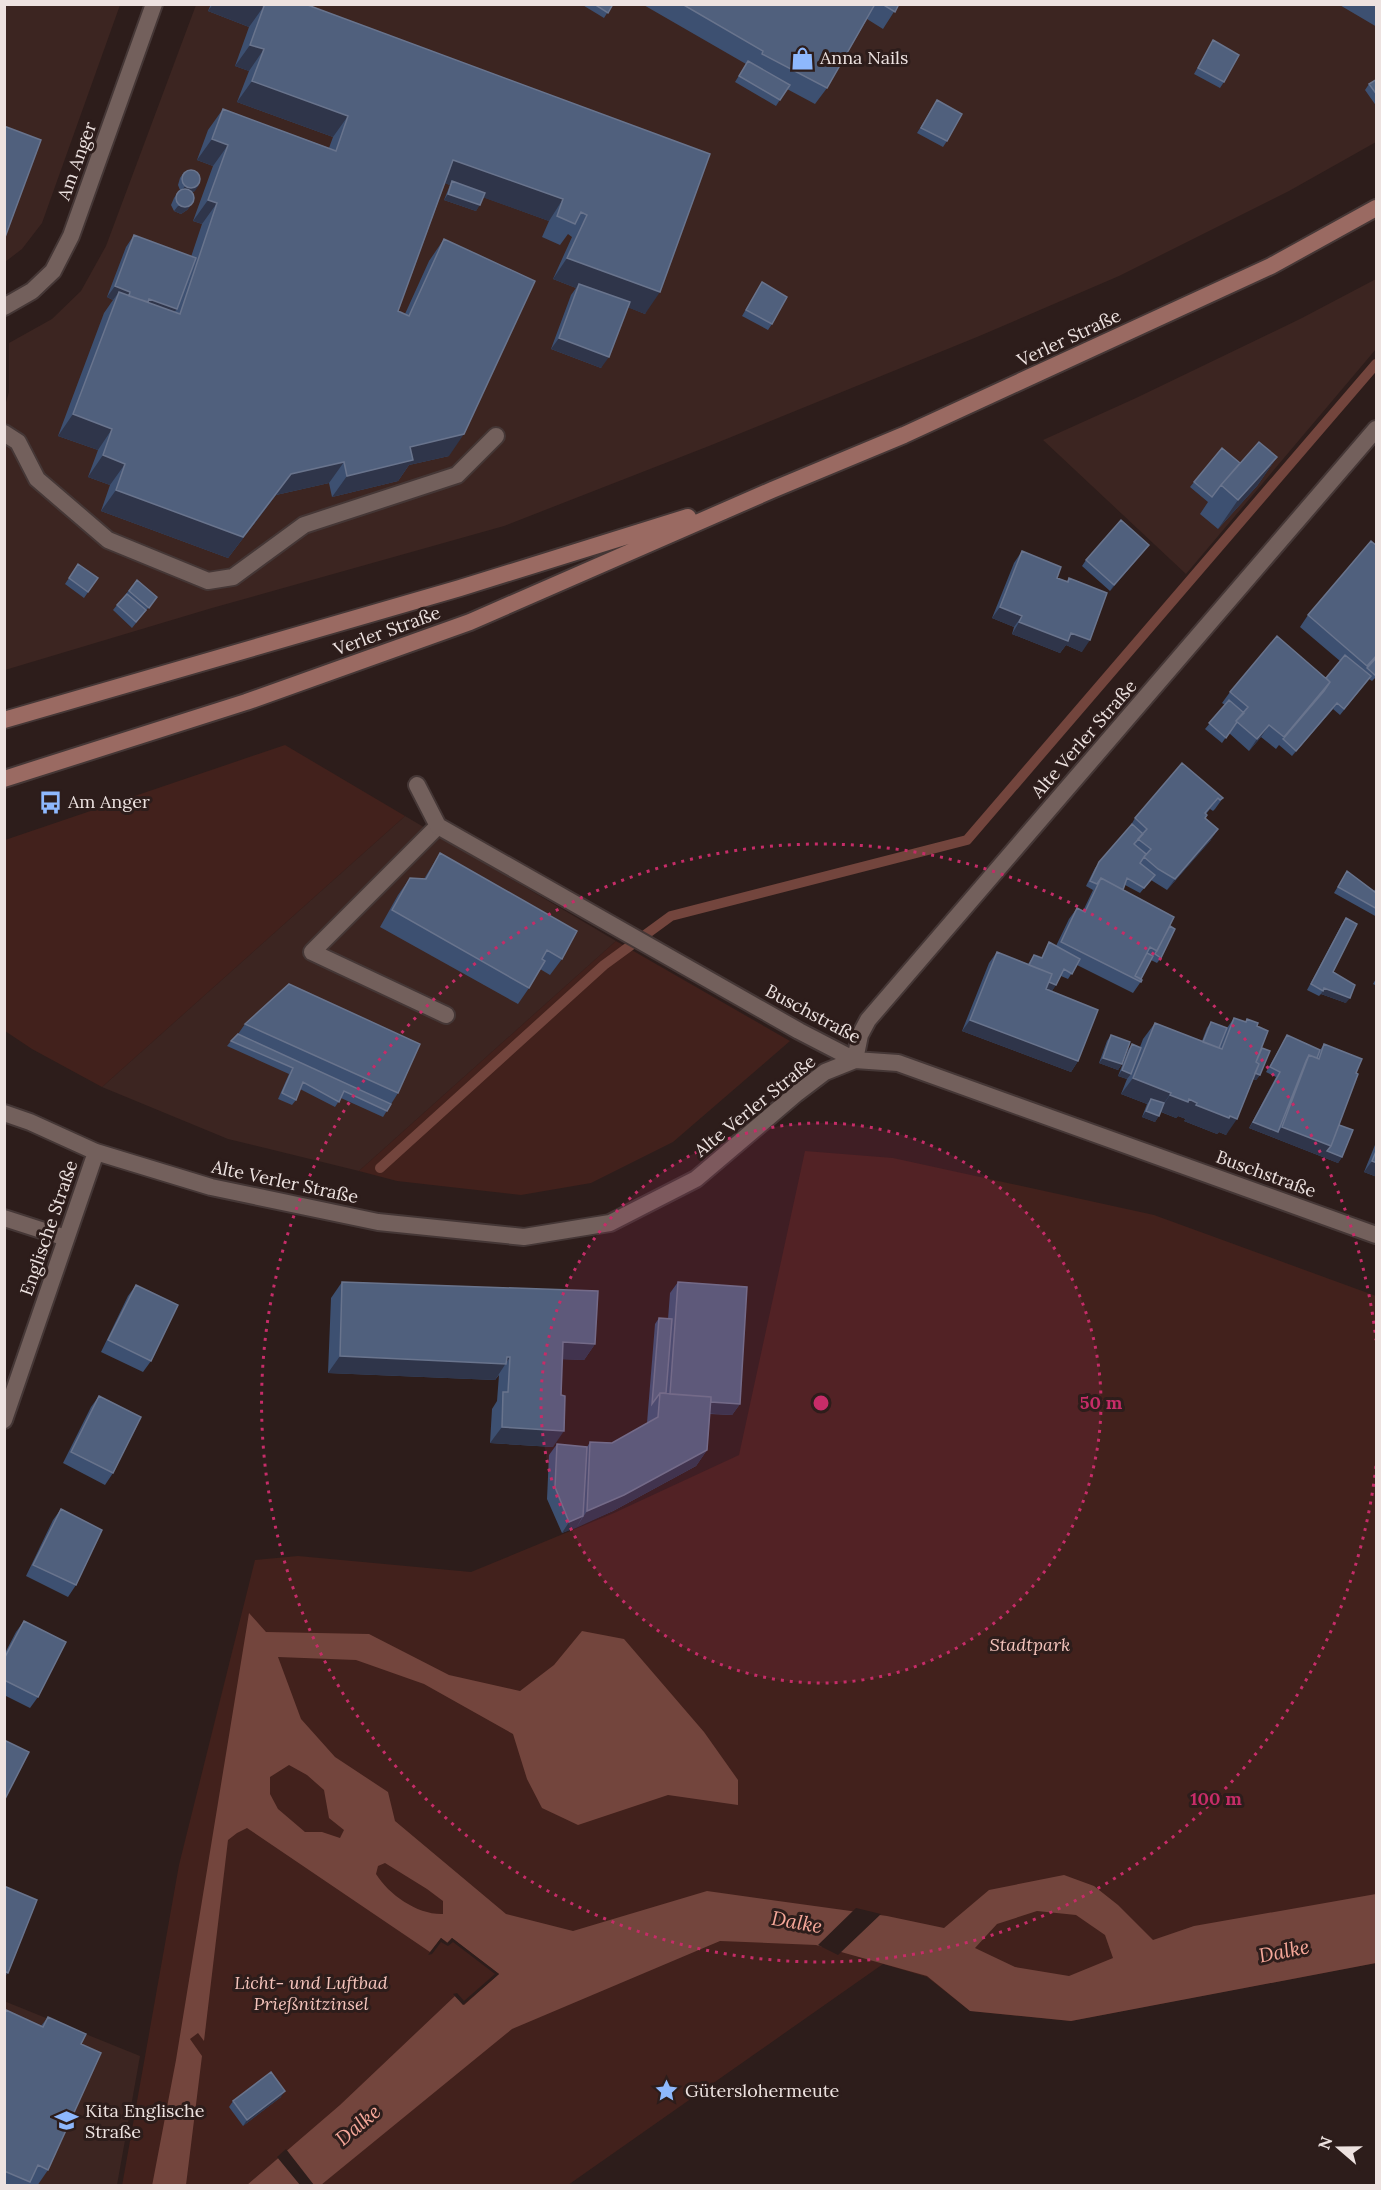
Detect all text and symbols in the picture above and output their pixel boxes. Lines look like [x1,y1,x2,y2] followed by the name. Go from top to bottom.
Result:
[789,45,815,71] shop icon: Anna Nails
[819,46,908,69] place label: Anna Nails
[51,118,101,204] street label: Am Anger
[1012,303,1125,372] street label: Verler Straße
[329,601,444,661] street label: Verler Straße
[1025,675,1141,803] street label: Alte Verler Straße
[37,789,63,815] bus stop icon: Am Anger
[67,790,150,813] place label: Am Anger
[762,979,865,1048] street label: Buschstraße
[689,1050,820,1162] street label: Alte Verler Straße
[1213,1145,1320,1202] street label: Buschstraße
[209,1155,361,1208] street label: Alte Verler Straße
[15,1157,83,1299] street label: Englische Straße
[1080,1391,1123,1414] text: 50 m
[811,1393,831,1413] centre of rings
[990,1633,1070,1656] park label: Stadtpark
[1190,1787,1242,1810] text: 100 m
[770,1905,824,1938] water label: Dalke
[1256,1933,1311,1968] water label: Dalke
[234,1971,388,2015] park label: Licht- und Luftbad Prießnitzinsel
[654,2078,680,2104] place icon: Güterslohermeute
[685,2079,840,2102] place label: Güterslohermeute
[85,2099,205,2143] place label: Kita Englische Straße
[330,2099,385,2151] water label: Dalke
[54,2108,80,2134] school or university icon: Kita Englische Straße
[1309,2118,1369,2178] north arrow
[1313,2134,1336,2152] text: N

